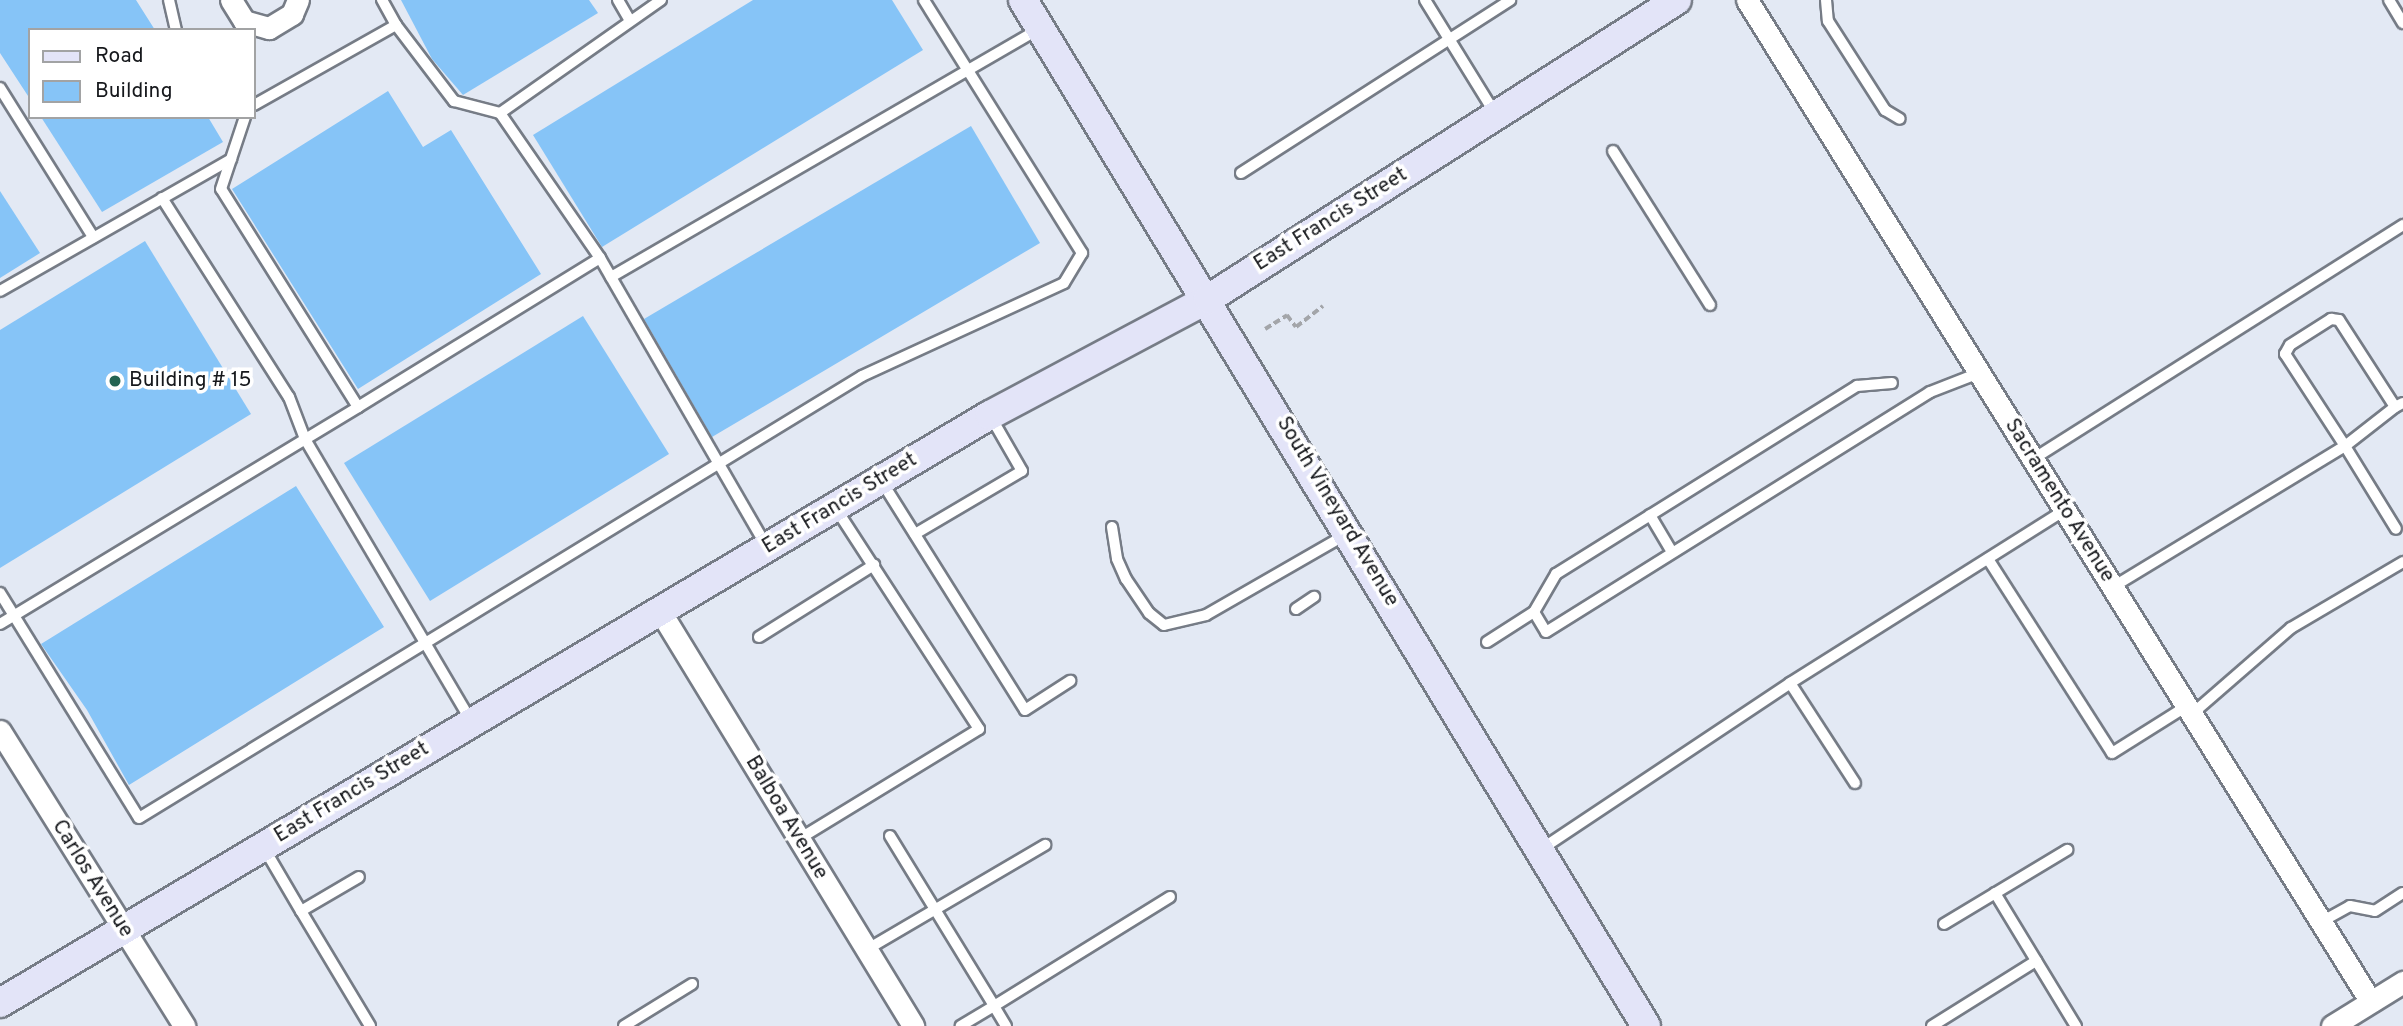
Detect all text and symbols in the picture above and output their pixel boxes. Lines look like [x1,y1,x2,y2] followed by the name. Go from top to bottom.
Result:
[28,28,256,119] legend
[95,43,144,70] text: Road
[95,78,173,105] text: Building
[1250,163,1412,277] street label: East Francis Street
[129,368,252,394] place label: Building # 15
[107,373,123,389] marker: Building # 15
[1270,412,1404,612] street label: South Vineyard Avenue
[1998,414,2120,588] street label: Sacramento Avenue
[758,448,922,560] street label: East Francis Street
[270,737,434,849] street label: East Francis Street
[739,751,833,885] street label: Balboa Avenue
[46,815,138,943] street label: Carlos Avenue

